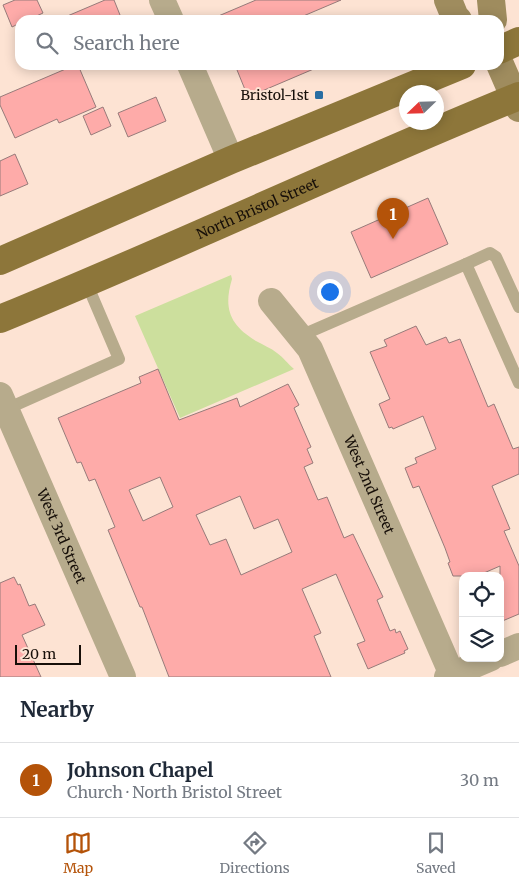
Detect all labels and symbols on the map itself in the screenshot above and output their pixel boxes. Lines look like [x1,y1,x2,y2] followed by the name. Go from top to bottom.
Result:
[399,85,444,130] north arrow
[240,86,310,104] place label: Bristol-1st
[313,89,325,101] marker: Bristol-1st
[194,174,321,243] street label: North Bristol Street
[377,198,409,239] pin: 1
[317,279,343,305] your location
[339,432,399,537] street label: West 2nd Street
[33,485,90,587] street label: West 3rd Street
[15,642,81,665] scale bar

